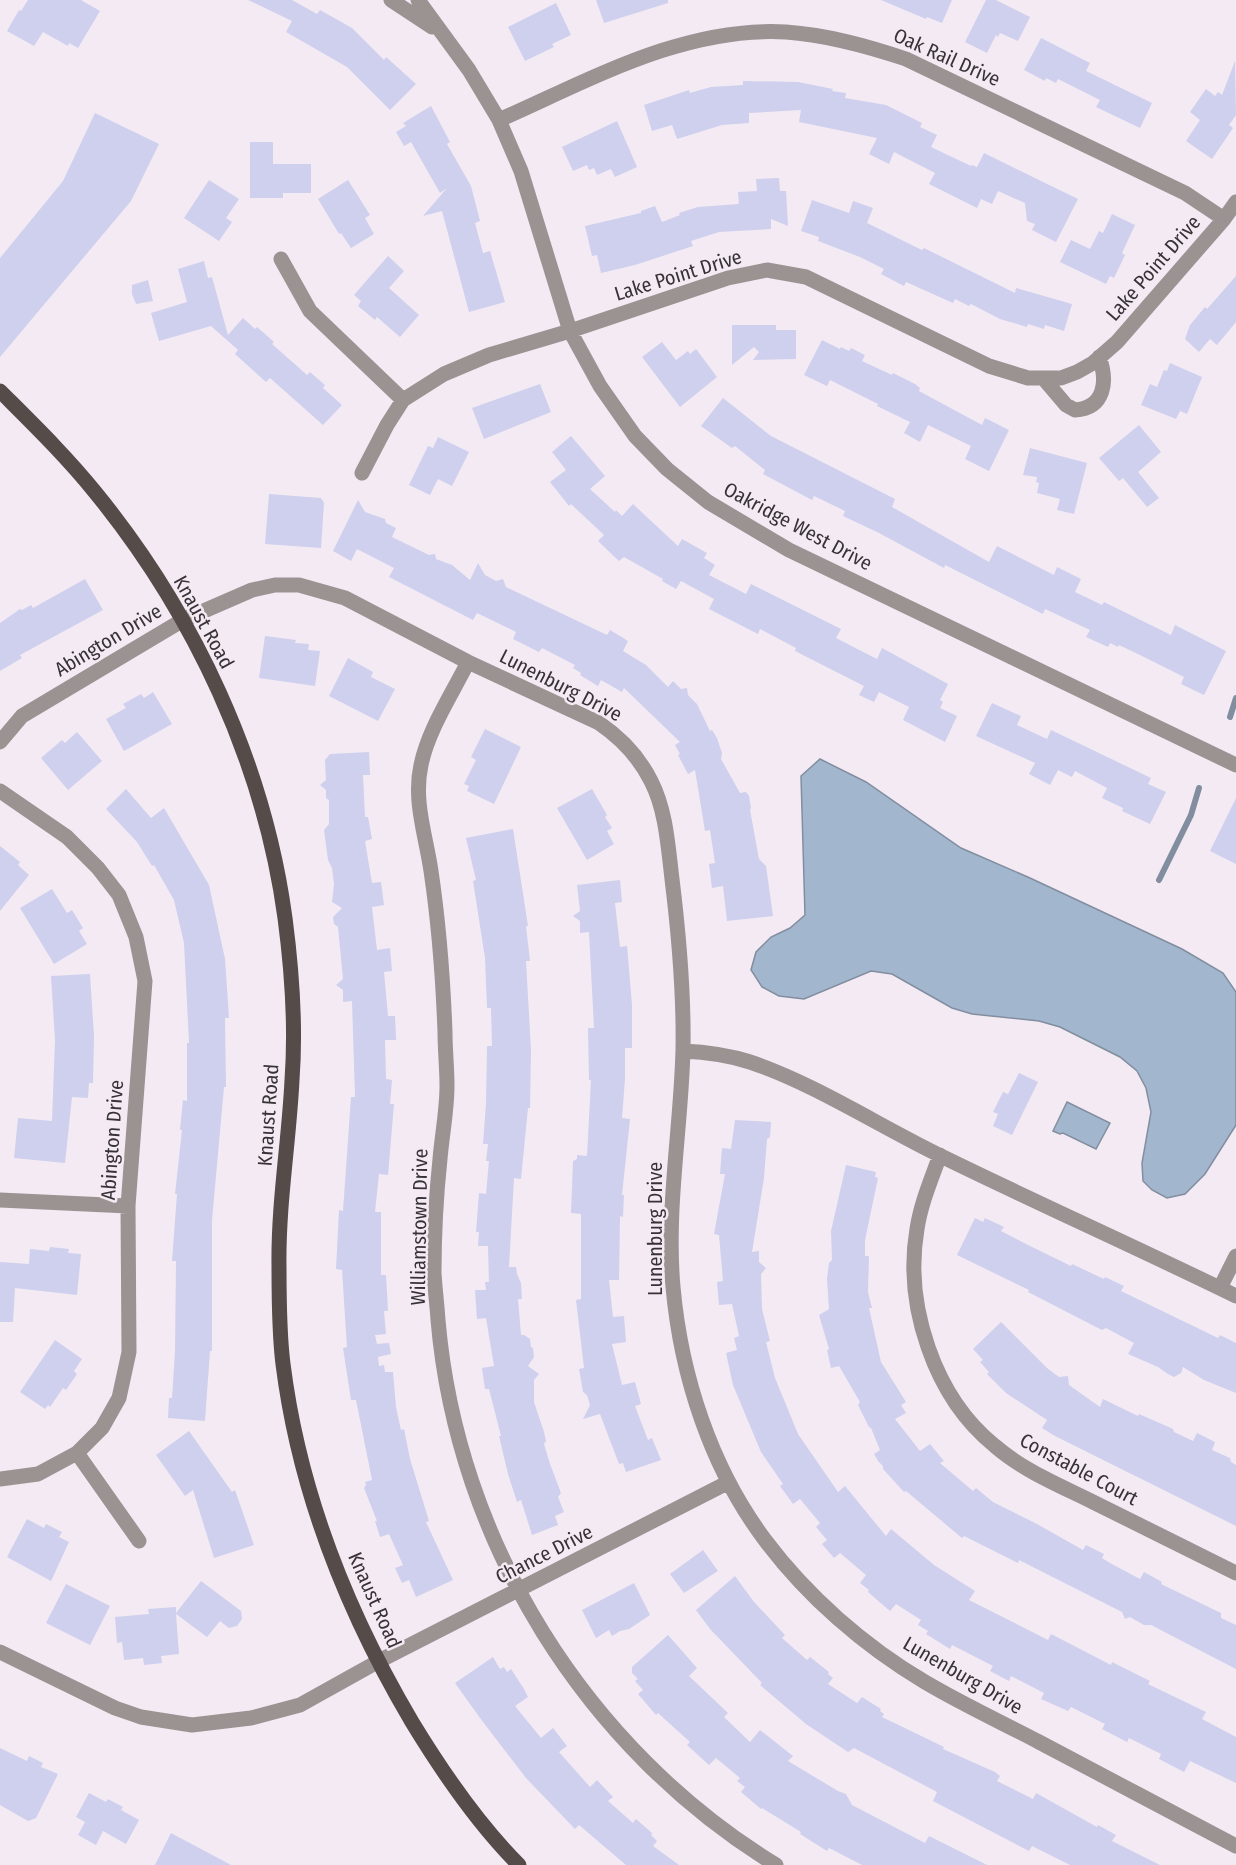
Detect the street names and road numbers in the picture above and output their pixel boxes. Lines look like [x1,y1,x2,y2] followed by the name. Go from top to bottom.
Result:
[890,23,1004,91] street label: Oak Rail Drive
[1101,210,1205,326] street label: Lake Point Drive
[611,244,745,306] street label: Lake Point Drive
[720,477,876,575] street label: Oakridge West Drive
[169,571,239,673] street label: Knaust Road
[50,599,166,681] street label: Abington Drive
[496,644,626,726] street label: Lunenburg Drive
[252,1063,284,1167] street label: Knaust Road
[96,1079,128,1201] street label: Abington Drive
[406,1148,432,1306] street label: Williamstown Drive
[643,1162,667,1296] street label: Lunenburg Drive
[1016,1428,1143,1510] street label: Constable Court
[491,1519,597,1589] street label: Chance Drive
[343,1548,407,1652] street label: Knaust Road
[899,1631,1027,1719] street label: Lunenburg Drive

